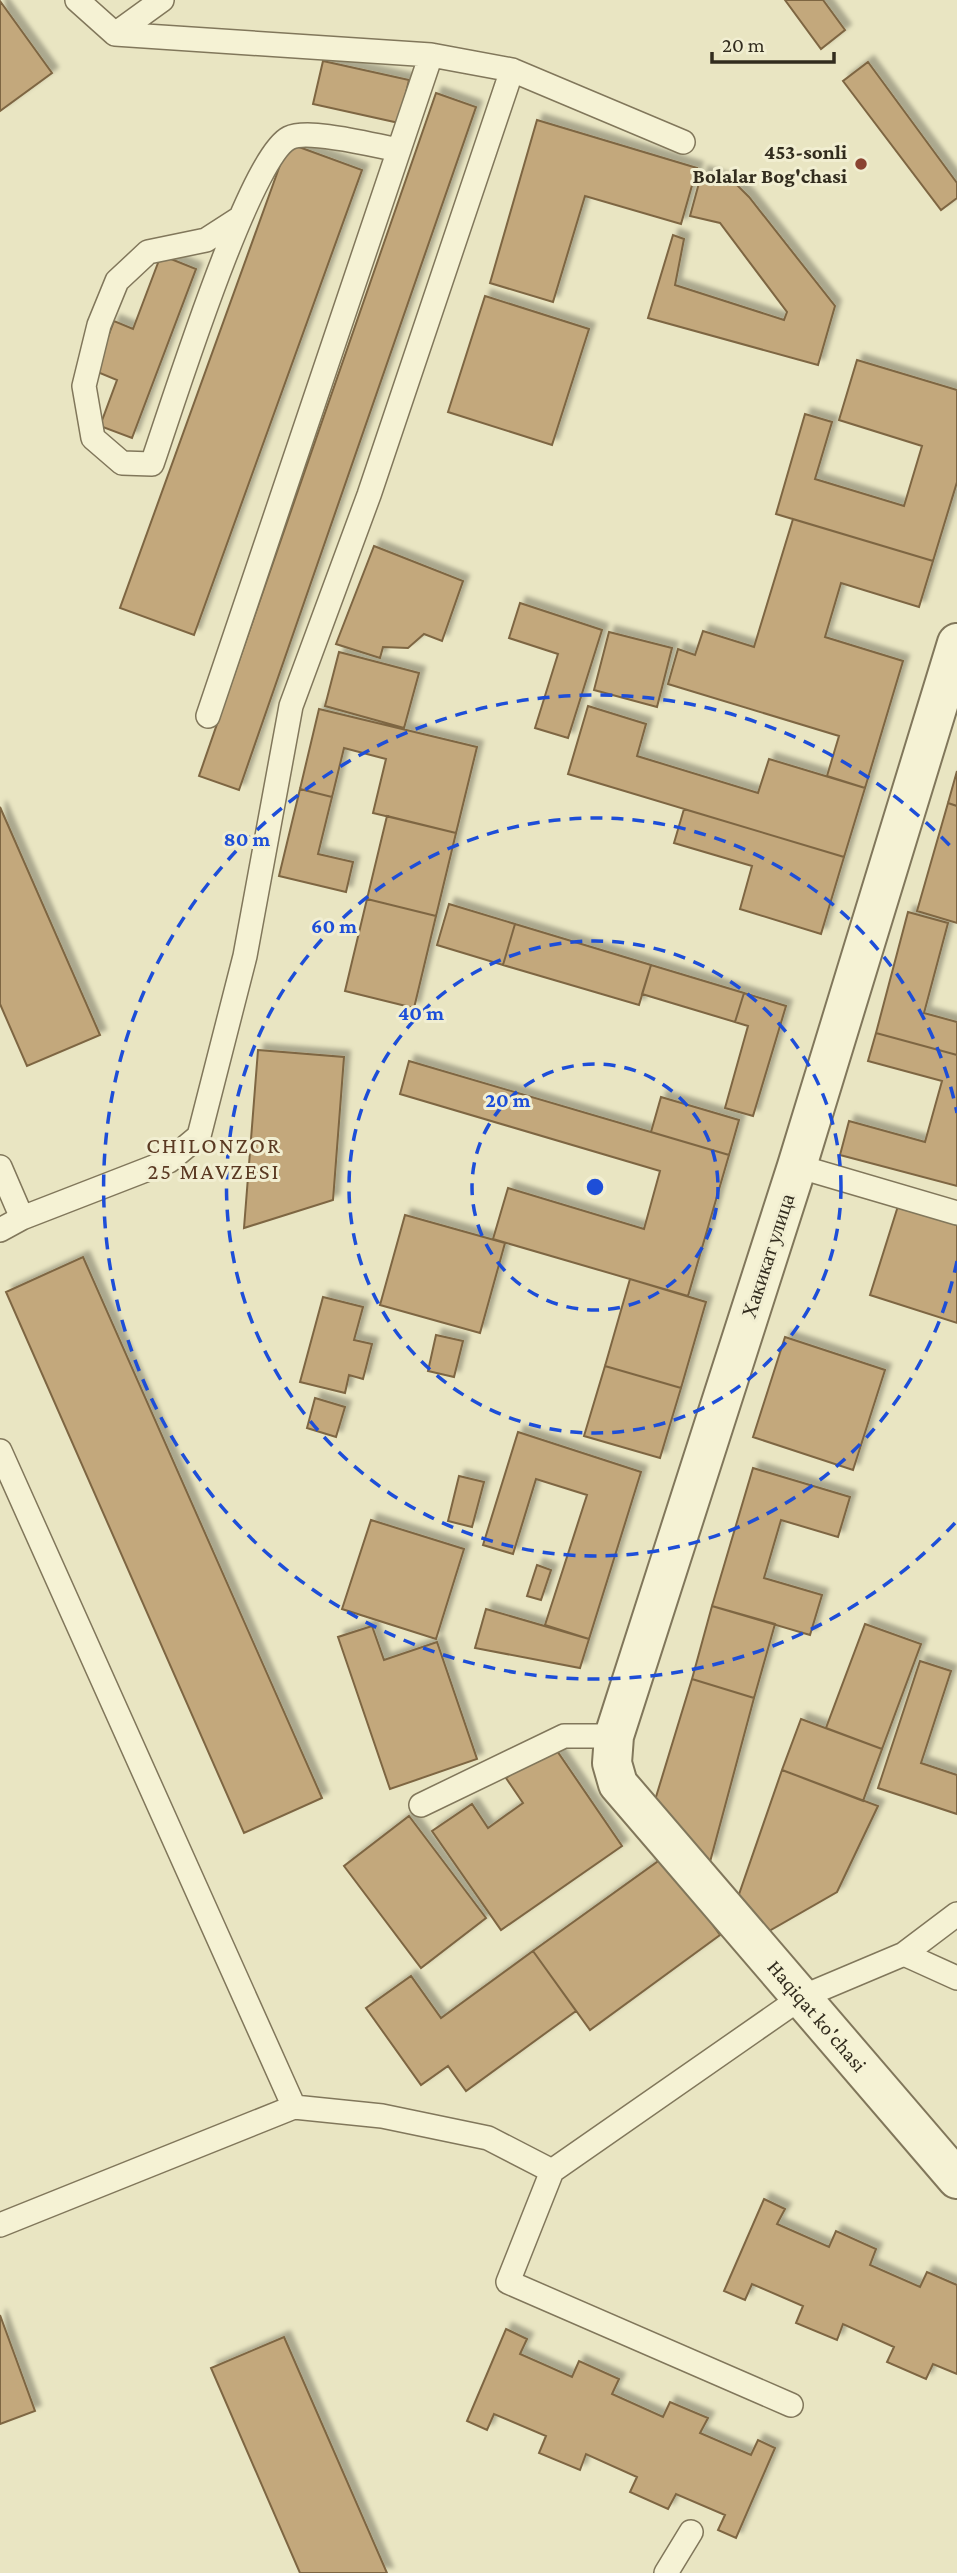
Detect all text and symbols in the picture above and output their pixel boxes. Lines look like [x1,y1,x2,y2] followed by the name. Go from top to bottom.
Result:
[712,21,834,65] scale bar
[722,33,765,57] text: 20 m
[693,140,847,188] place label: 453-sonli Bolalar Bog'chasi
[853,156,869,172] marker: 453-sonli Bolalar Bog'chasi
[224,827,271,851] text: 80 m
[311,914,357,938] text: 60 m
[398,1001,444,1025] text: 40 m
[485,1088,531,1112] text: 20 m
[146,1132,282,1184] district label: CHILONZOR 25 MAVZESI
[583,1175,607,1199] centre of rings
[737,1190,800,1321] street label: Хакикат улица
[762,1955,872,2077] street label: Haqiqat ko'chasi

